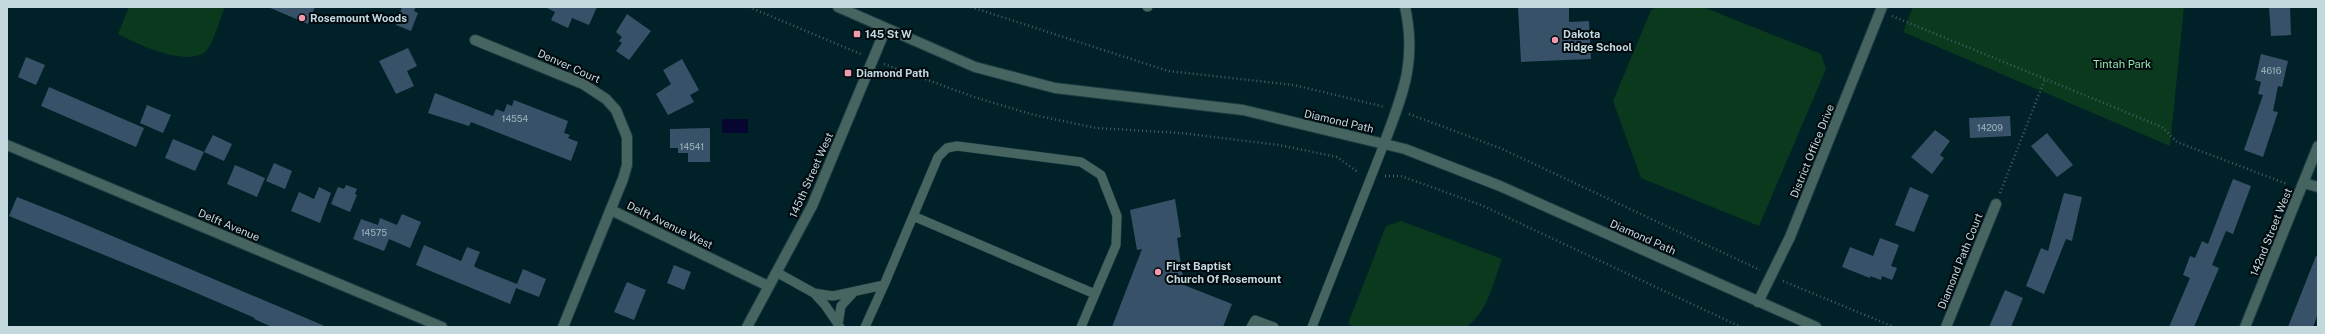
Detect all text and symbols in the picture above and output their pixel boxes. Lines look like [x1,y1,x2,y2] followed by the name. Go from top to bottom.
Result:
[310,12,407,24] place label: Rosemount Woods
[297,13,307,23] marker: Rosemount Woods
[865,28,912,40] place label: 145 St W
[1563,28,1632,53] place label: Dakota Ridge School
[852,29,862,39] marker: 145 St W
[1550,35,1560,45] marker: Dakota Ridge School
[536,47,602,85] street label: Denver Court
[2093,58,2151,70] park label: Tintah Park
[2261,65,2282,76] house number: 4616
[856,67,929,79] place label: Diamond Path
[843,68,853,78] marker: Diamond Path
[1788,102,1836,200] street label: District Office Drive
[1303,107,1375,135] street label: Diamond Path
[502,113,529,124] house number: 14554
[1977,122,2003,133] house number: 14209
[787,130,835,220] street label: 145th Street West
[680,141,704,152] house number: 14541
[2248,186,2294,278] street label: 142nd Street West
[625,199,715,251] street label: Delft Avenue West
[196,207,262,243] street label: Delft Avenue
[1935,211,1985,311] street label: Diamond Path Court
[1608,217,1678,257] street label: Diamond Path
[361,227,387,238] house number: 14575
[1166,260,1282,285] place label: First Baptist Church Of Rosemount
[1153,267,1163,277] marker: First Baptist Church Of Rosemount

